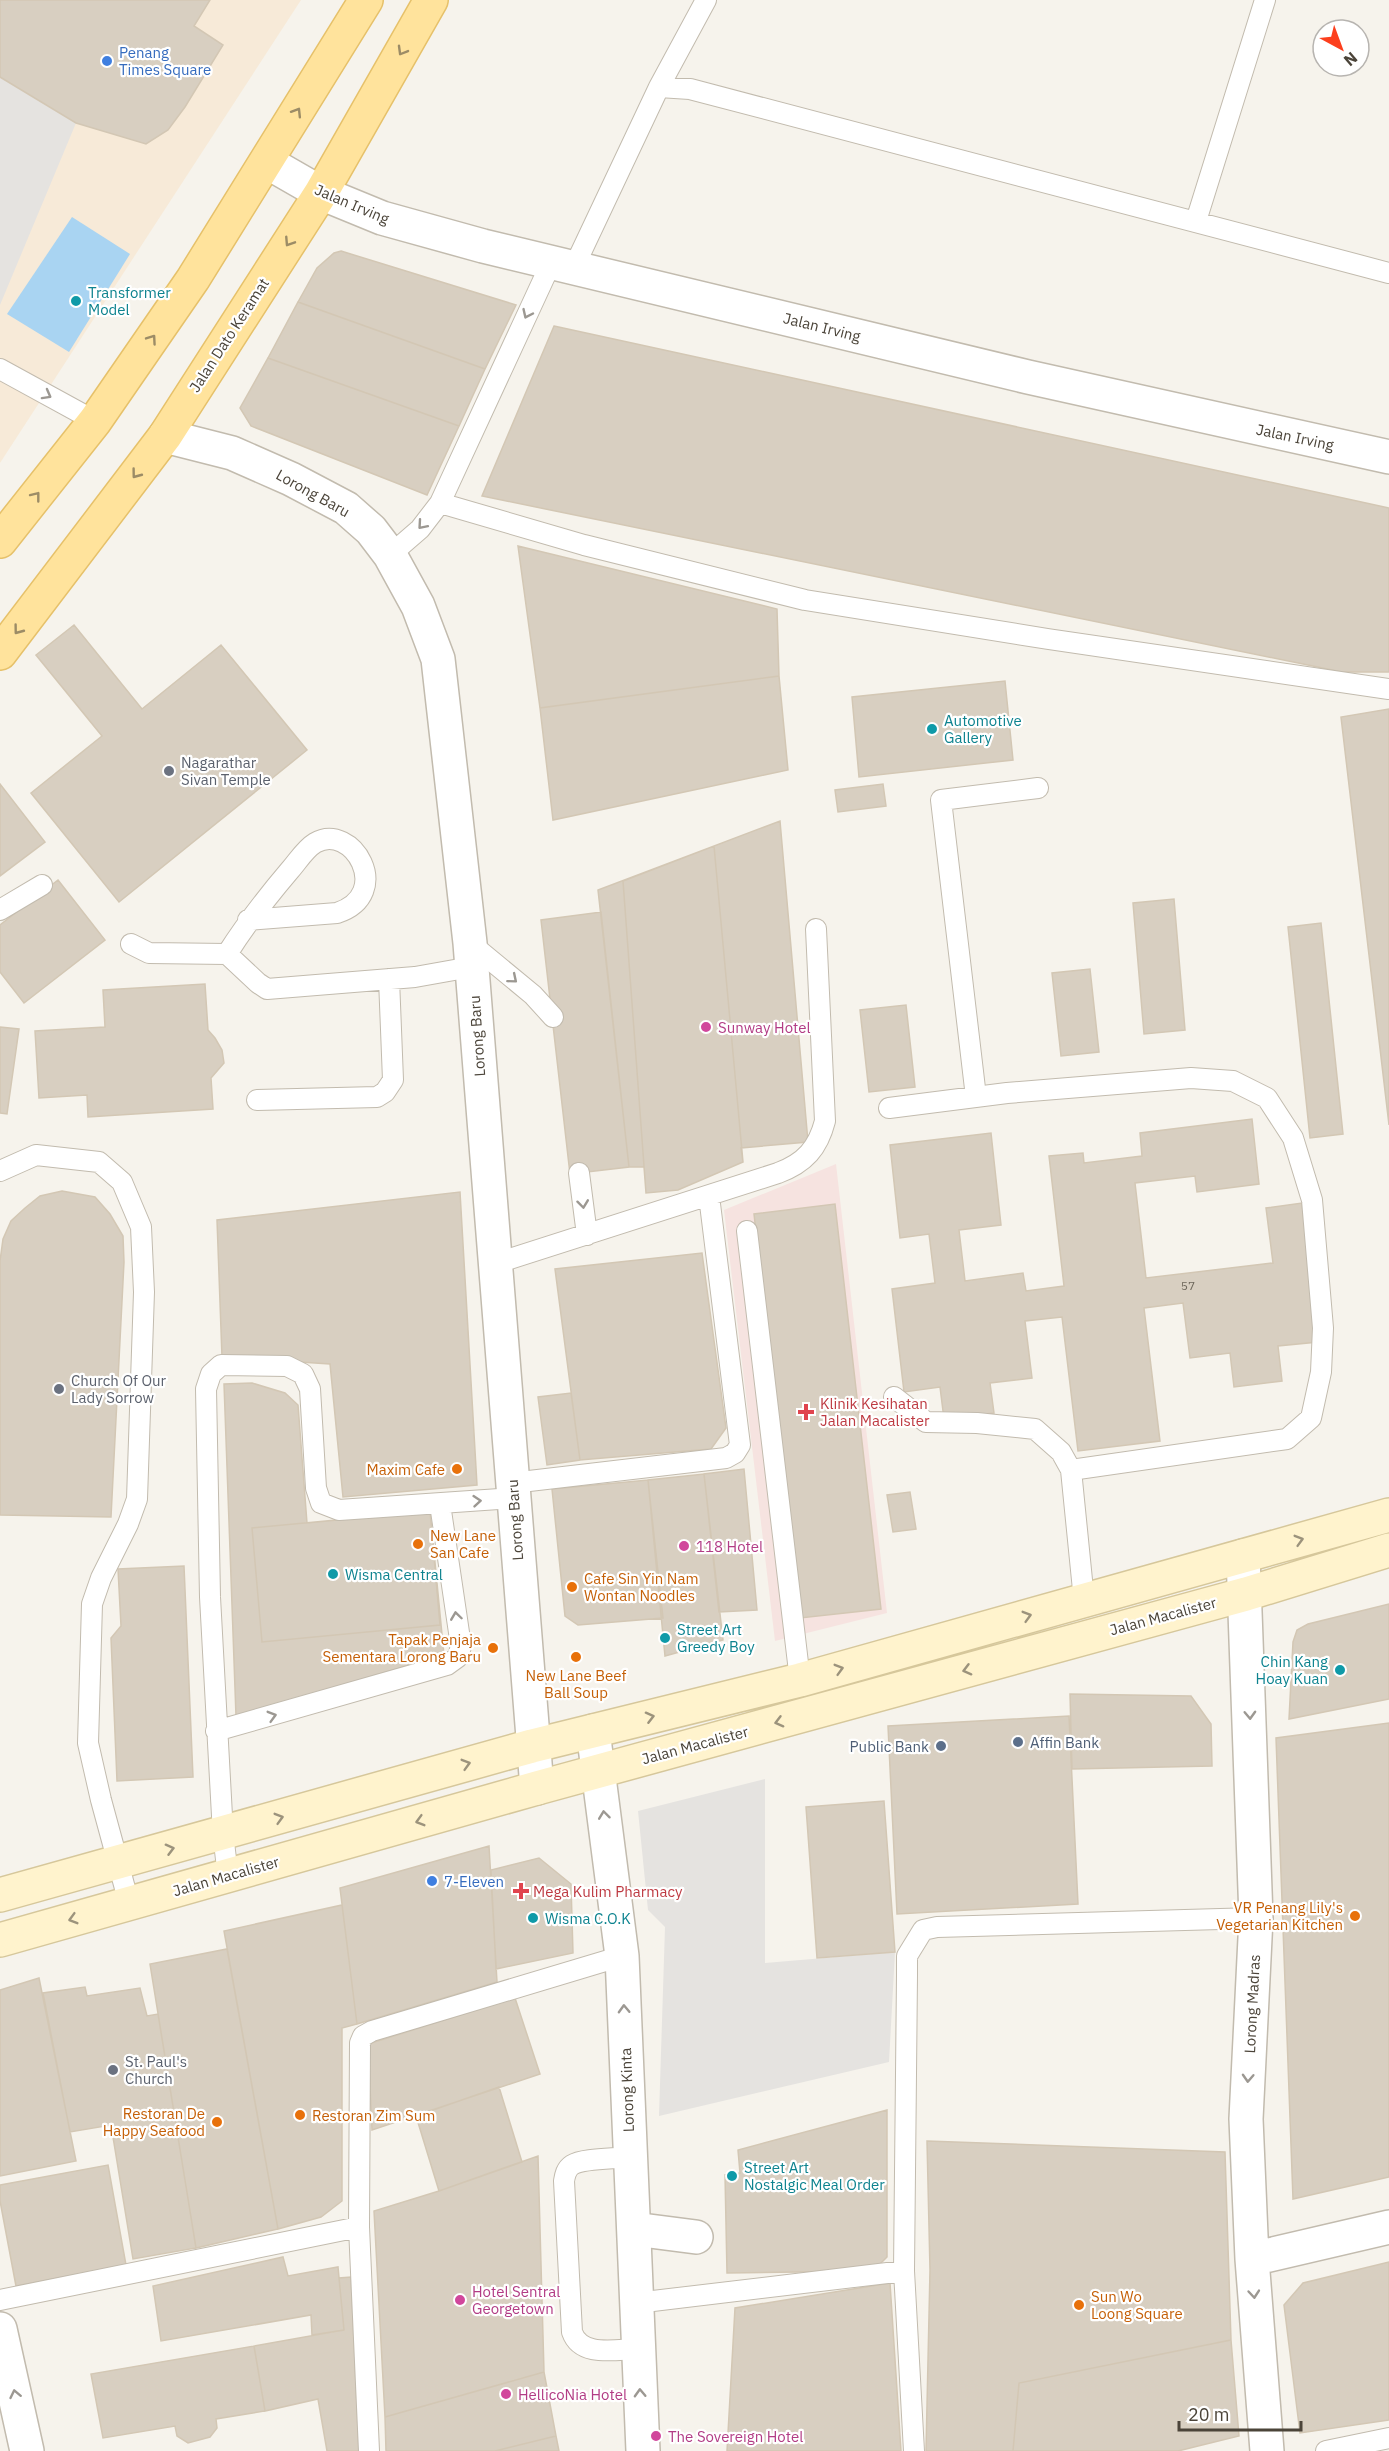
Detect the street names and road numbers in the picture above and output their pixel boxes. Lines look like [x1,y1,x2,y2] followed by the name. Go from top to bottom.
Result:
[312,180,392,228] street label: Jalan Irving
[185,274,273,396] street label: Jalan Dato Keramat
[781,308,863,346] street label: Jalan Irving
[1254,419,1336,455] street label: Jalan Irving
[273,465,353,521] street label: Lorong Baru
[465,995,489,1077] street label: Lorong Baru
[503,1479,527,1561] street label: Lorong Baru
[1108,1593,1219,1639] street label: Jalan Macalister
[640,1722,751,1768] street label: Jalan Macalister
[171,1852,282,1900] street label: Jalan Macalister
[1240,1954,1264,2054] street label: Lorong Madras
[616,2047,638,2133] street label: Lorong Kinta

